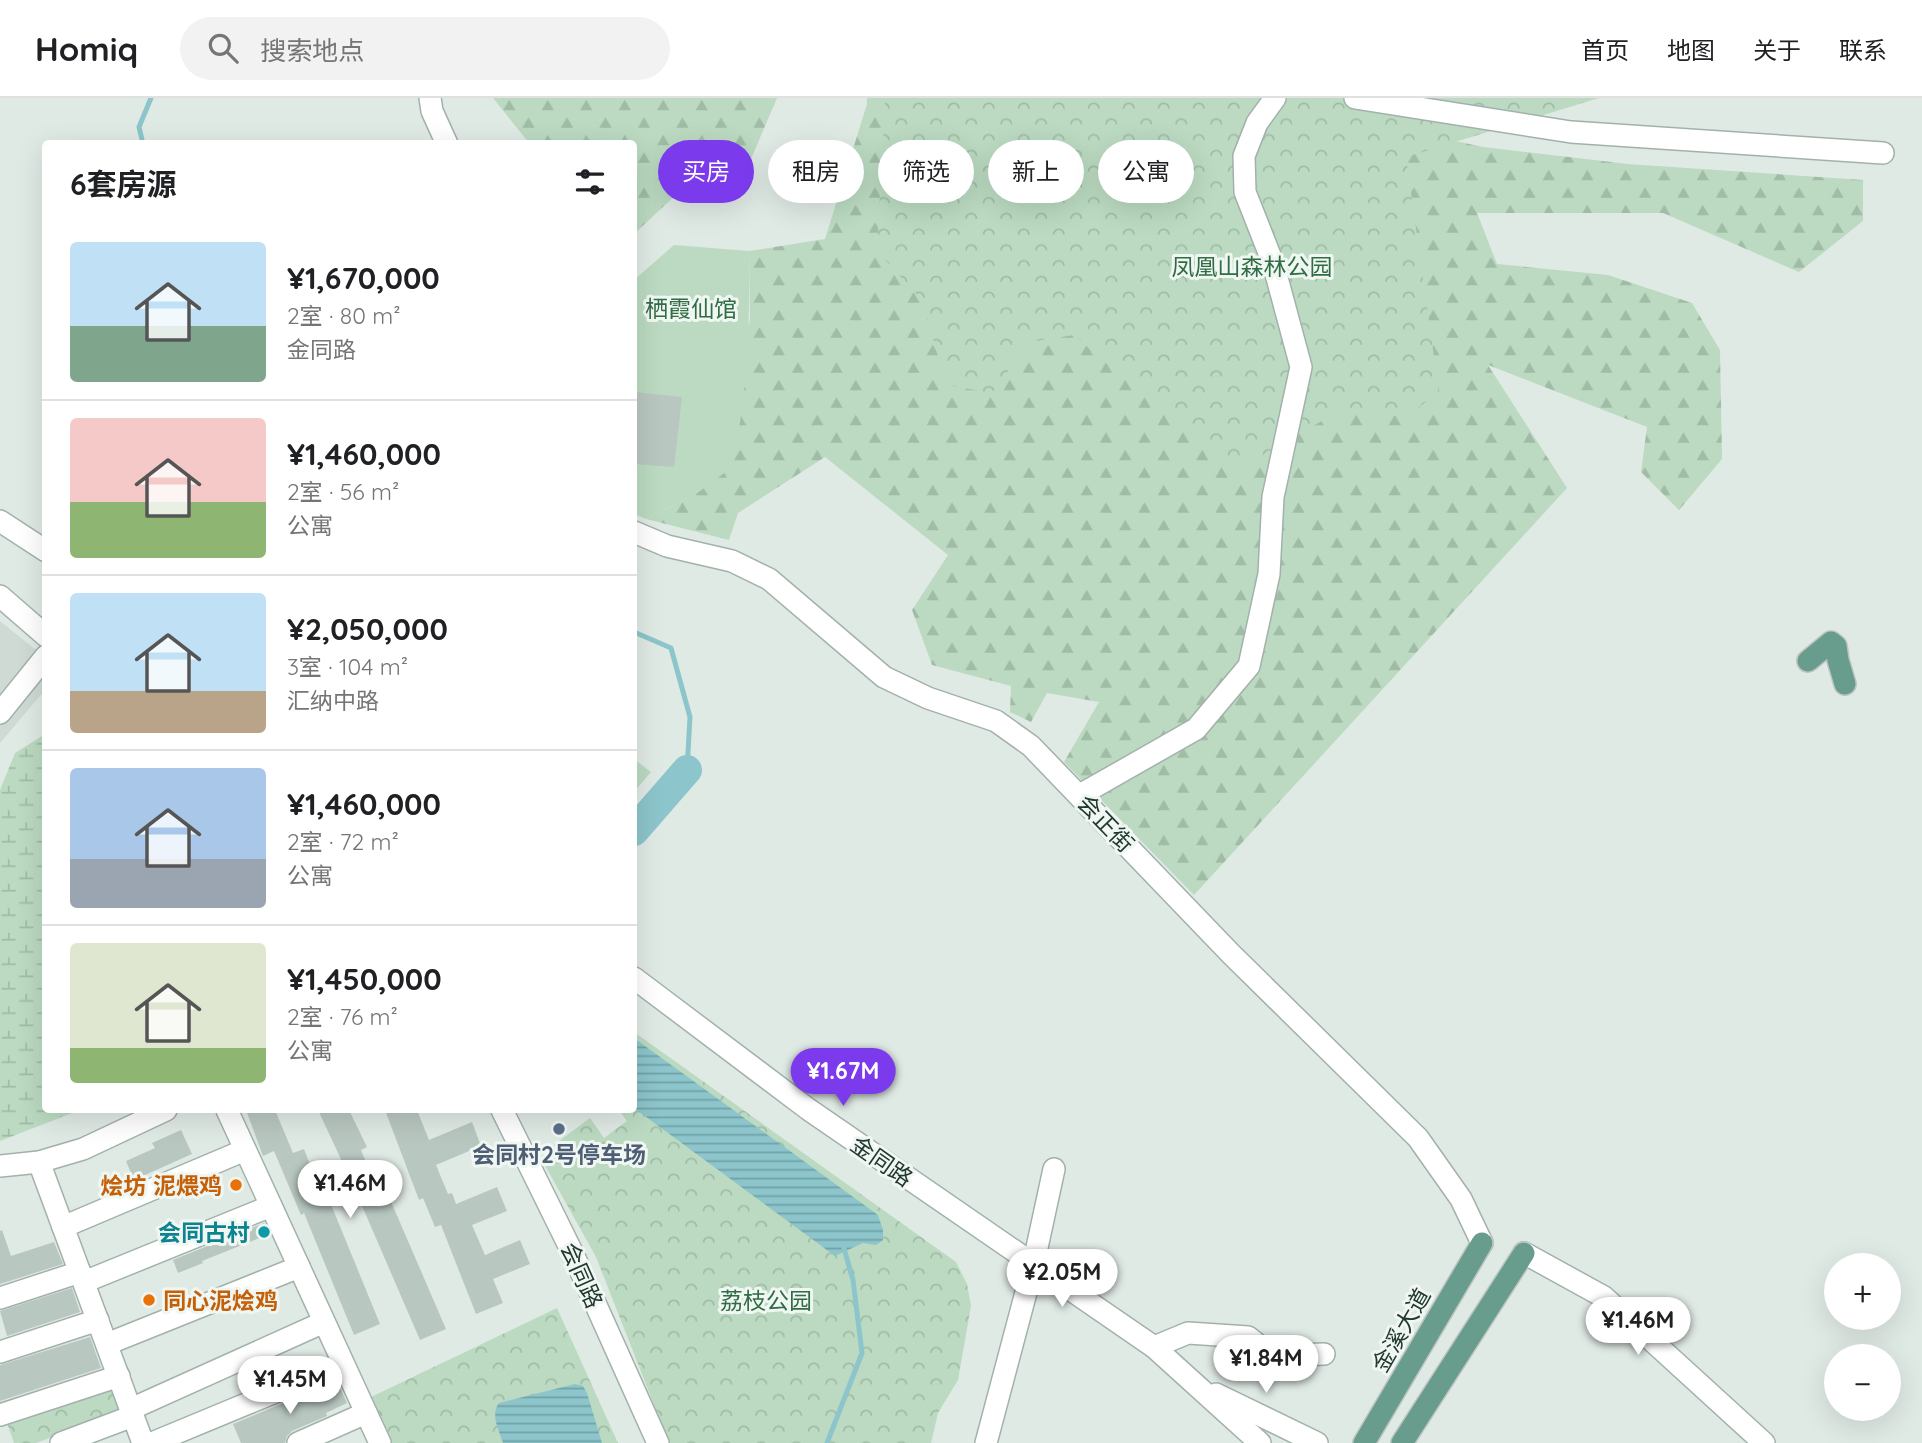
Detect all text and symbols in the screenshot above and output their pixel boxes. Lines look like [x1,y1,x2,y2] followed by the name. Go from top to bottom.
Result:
[180,17,670,80] search box
[35,28,138,69] text: Homiq
[204,29,242,67] icon: search
[260,34,364,67] text: 搜索地点
[1581,35,1629,65] text: 首页
[1667,35,1715,65] text: 地图
[1753,35,1801,65] text: 关于
[1839,35,1887,65] text: 联系
[658,140,754,203] chip: 买房
[768,140,864,203] chip: 租房
[878,140,974,203] chip: 筛选
[988,140,1084,203] chip: 新上
[1098,140,1194,203] chip: 公寓
[571,163,609,201] icon: filters
[70,165,177,203] text: 6套房源
[1172,252,1333,281] park label: 凤凰山森林公园
[287,259,440,297] text: ¥1,670,000
[126,270,210,354] icon: home
[645,294,737,323] park label: 栖霞仙馆
[287,301,400,330] text: 2室 · 80 m²
[287,335,356,364] text: 金同路
[287,435,441,473] text: ¥1,460,000
[126,446,210,530] icon: home
[287,477,399,506] text: 2室 · 56 m²
[287,511,333,540] text: 公寓
[287,610,448,648] text: ¥2,050,000
[126,621,210,705] icon: home
[287,652,408,681] text: 3室 · 104 m²
[287,686,379,715] text: 汇纳中路
[287,785,441,823] text: ¥1,460,000
[1072,788,1140,858] street label: 会正街
[126,796,210,880] icon: home
[287,827,399,856] text: 2室 · 72 m²
[287,861,333,890] text: 公寓
[287,960,442,998] text: ¥1,450,000
[126,971,210,1055] icon: home
[287,1002,398,1031] text: 2室 · 76 m²
[287,1036,333,1065] text: 公寓
[786,1048,900,1108] pin: ¥1.67M
[807,1056,879,1085] text: ¥1.67M
[551,1121,567,1137] marker: 会同村2号停车场
[845,1129,919,1193] street label: 金同路
[472,1140,646,1169] place label: 会同村2号停车场
[293,1160,407,1220] pin: ¥1.46M
[314,1168,386,1197] text: ¥1.46M
[101,1171,222,1200] place label: 烩坊 泥煨鸡
[228,1177,244,1193] marker: 烩坊 泥煨鸡
[158,1218,250,1247] place label: 会同古村
[256,1224,272,1240] marker: 会同古村
[555,1238,609,1312] street label: 会同路
[1005,1250,1119,1309] pin: ¥2.05M
[1824,1253,1901,1421] map controls
[1824,1253,1901,1330] button: +
[1023,1257,1101,1286] text: ¥2.05M
[1365,1283,1437,1377] street label: 金溪大道
[163,1286,278,1315] place label: 同心泥烩鸡
[720,1286,812,1315] park label: 荔枝公园
[141,1292,157,1308] marker: 同心泥烩鸡
[1581,1298,1695,1357] pin: ¥1.46M
[1602,1305,1674,1334] text: ¥1.46M
[1209,1336,1323,1395] pin: ¥1.84M
[1229,1343,1303,1372] text: ¥1.84M
[1824,1344,1901,1421] button: −
[233,1356,347,1416] pin: ¥1.45M
[253,1364,327,1393] text: ¥1.45M

